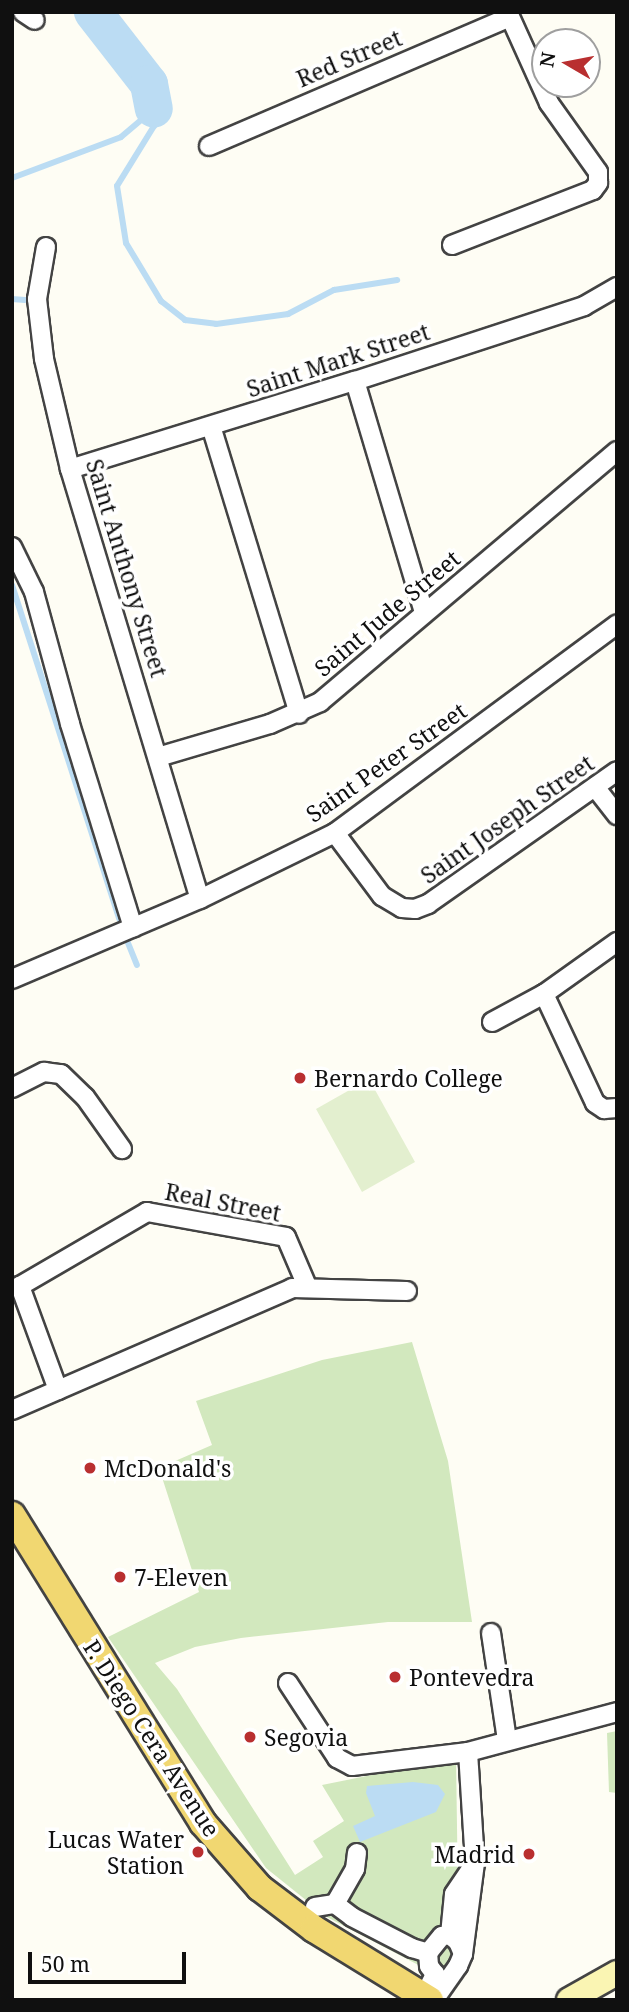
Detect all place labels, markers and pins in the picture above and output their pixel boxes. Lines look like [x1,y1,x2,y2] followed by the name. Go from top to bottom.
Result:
[314,1064,503,1092] place label: Bernardo College
[292,1070,308,1086] marker: Bernardo College
[104,1454,231,1482] place label: McDonald's
[82,1460,98,1476] marker: McDonald's
[134,1563,228,1591] place label: 7-Eleven
[112,1569,128,1585] marker: 7-Eleven
[409,1663,534,1691] place label: Pontevedra
[387,1669,403,1685] marker: Pontevedra
[264,1723,348,1751] place label: Segovia
[242,1729,258,1745] marker: Segovia
[48,1825,184,1879] place label: Lucas Water Station
[434,1840,515,1868] place label: Madrid
[190,1844,206,1860] marker: Lucas Water Station
[521,1846,537,1862] marker: Madrid

